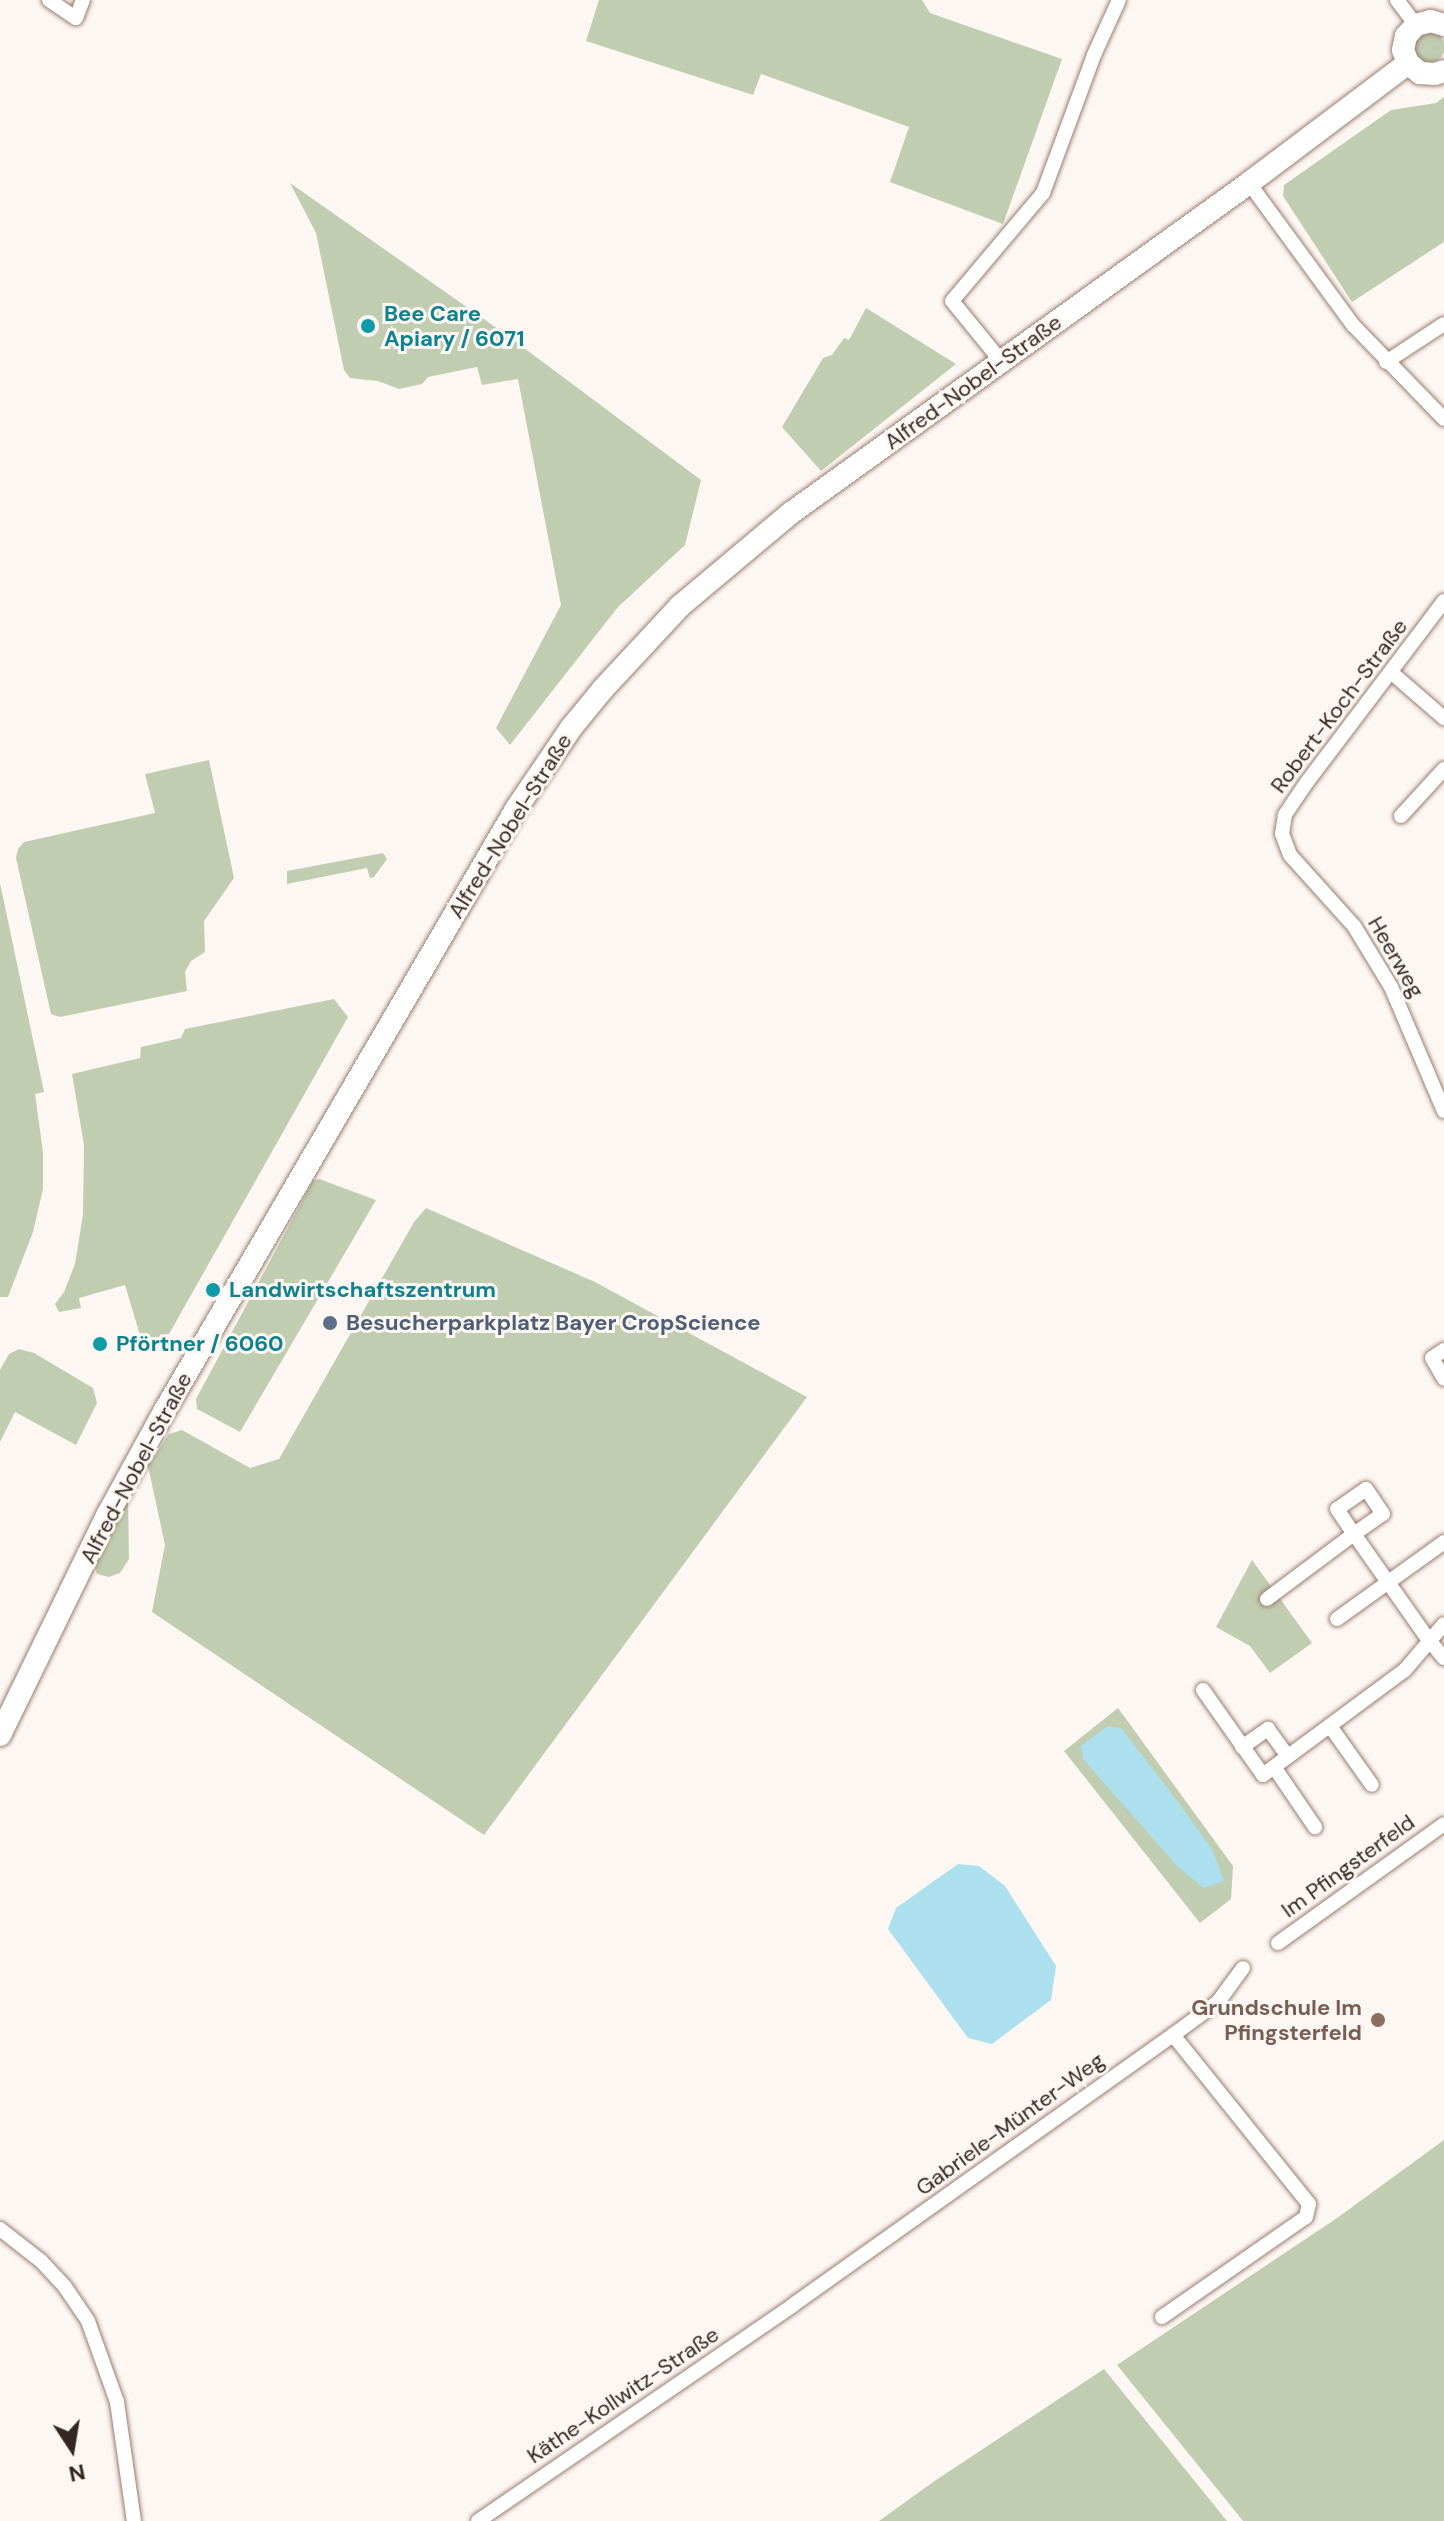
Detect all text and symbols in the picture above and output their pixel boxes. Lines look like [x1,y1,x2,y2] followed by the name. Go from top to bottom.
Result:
[384,300,525,352] place label: Bee Care Apiary / 6071
[879,309,1067,455] street label: Alfred-Nobel-Straße
[359,317,377,335] marker: Bee Care Apiary / 6071
[1265,614,1413,798] street label: Robert-Koch-Straße
[443,729,577,923] street label: Alfred-Nobel-Straße
[1362,912,1430,1002] street label: Heerweg
[229,1277,496,1303] place label: Landwirtschaftszentrum
[204,1281,222,1299] marker: Landwirtschaftszentrum
[346,1310,761,1336] place label: Besucherparkplatz Bayer CropScience
[321,1314,339,1332] marker: Besucherparkplatz Bayer CropScience
[116,1331,284,1357] place label: Pförtner / 6060
[91,1335,109,1353] marker: Pförtner / 6060
[74,1368,198,1568] street label: Alfred-Nobel-Straße
[1276,1809,1420,1923] street label: Im Pfingsterfeld
[1191,1994,1362,2046] place label: Grundschule Im Pfingsterfeld
[1369,2011,1387,2029] marker: Grundschule Im Pfingsterfeld
[911,2047,1109,2201] street label: Gabriele-Münter-Weg
[522,2321,724,2469] street label: Käthe-Kollwitz-Straße
[32,2409,112,2489] north arrow
[66,2457,88,2489] text: N

